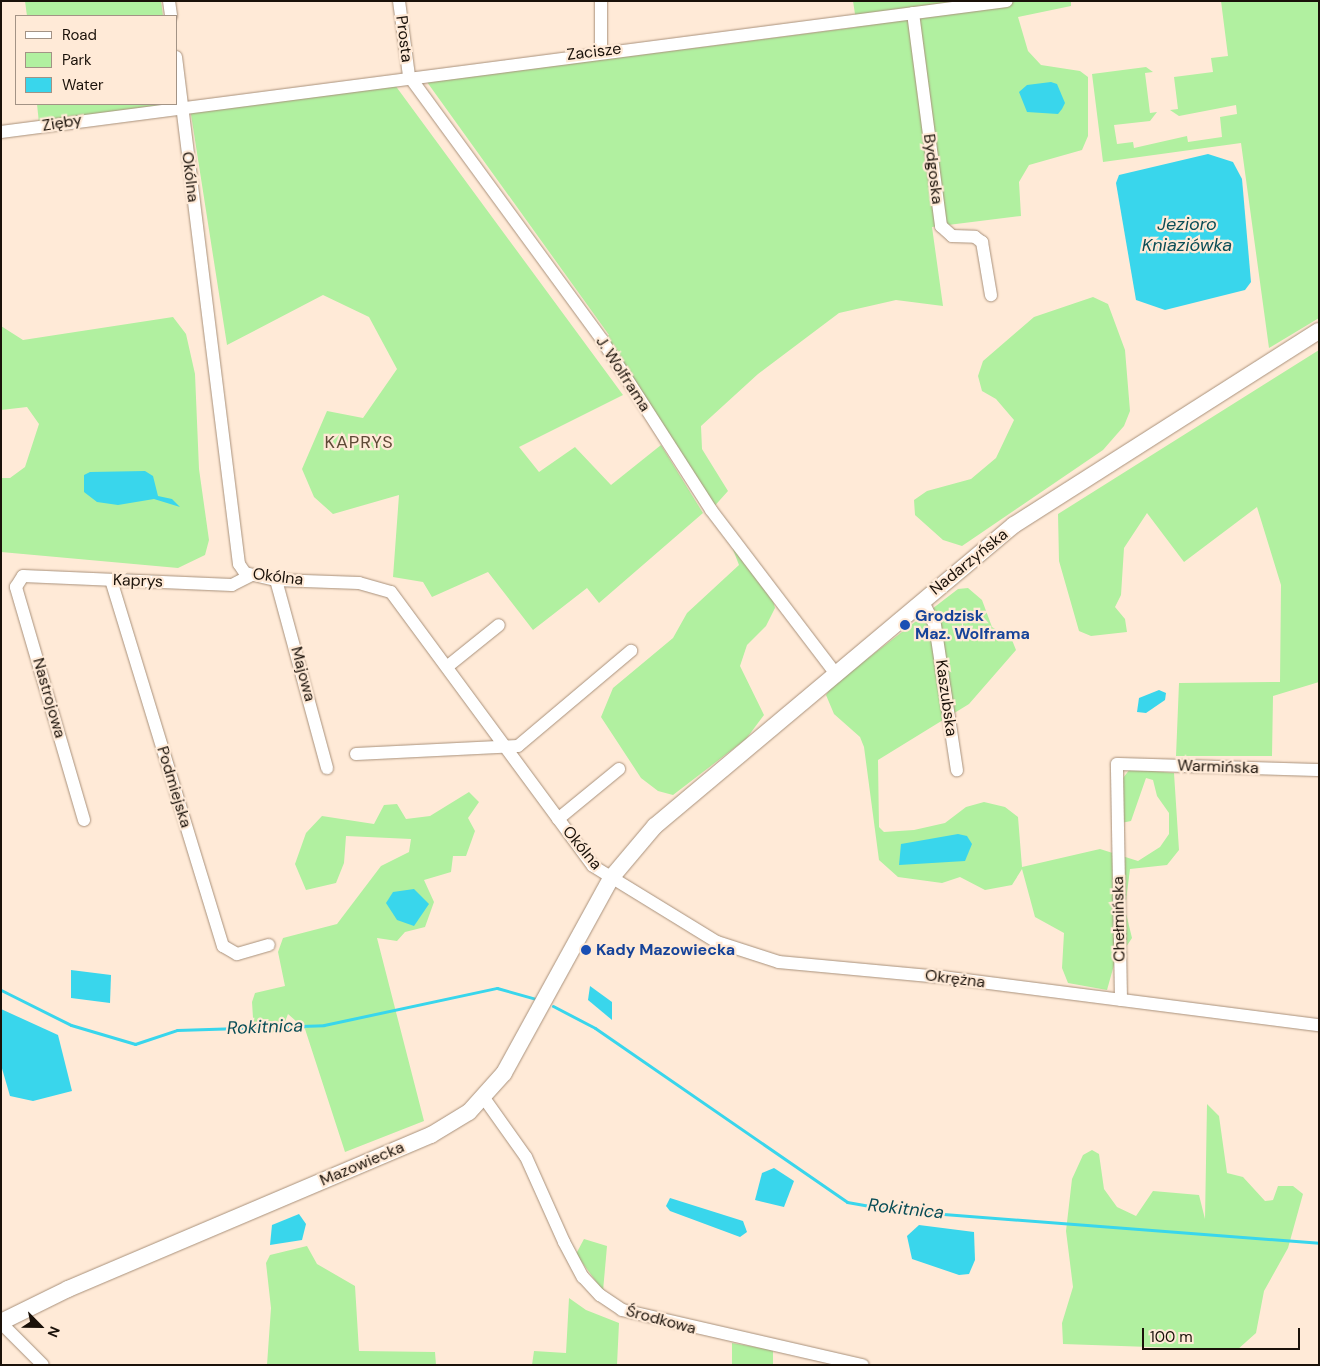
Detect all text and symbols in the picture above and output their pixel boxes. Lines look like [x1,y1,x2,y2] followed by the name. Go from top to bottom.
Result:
[392,14,416,64] street label: Prosta
[15,15,178,105] legend
[62,25,97,45] text: Road
[566,39,622,65] street label: Zacisze
[62,50,92,70] text: Park
[62,75,103,95] text: Water
[41,110,83,136] street label: Zięby
[919,133,947,205] street label: Bydgoska
[177,151,203,203] street label: Okólna
[1142,214,1232,256] water label: Jezioro Kniaziówka
[592,333,654,415] street label: J. Wolframa
[324,431,394,453] district label: KAPRYS
[926,525,1012,599] street label: Nadarzyńska
[252,564,304,590] street label: Okólna
[113,571,163,591] street label: Kaprys
[915,606,1030,644] place label: Grodzisk Maz. Wolframa
[899,619,911,631] marker: Grodzisk Maz. Wolframa
[286,645,320,703] street label: Majowa
[28,656,70,740] street label: Nastrojowa
[931,659,961,737] street label: Kaszubska
[153,744,195,830] street label: Podmiejska
[1177,756,1259,778] street label: Warmińska
[558,822,606,874] street label: Okólna
[1109,876,1129,962] street label: Chełmińska
[596,940,735,960] place label: Kady Mazowiecka
[580,944,592,956] marker: Kady Mazowiecka
[924,966,986,992] street label: Okrężna
[226,1015,304,1039] water label: Rokitnica
[317,1138,407,1190] street label: Mazowiecka
[867,1194,945,1224] water label: Rokitnica
[15,1301,65,1351] north arrow
[624,1301,698,1339] street label: Środkowa
[1145,1318,1302,1350] scale bar
[44,1324,64,1340] text: N
[1150,1327,1193,1347] text: 100 m

